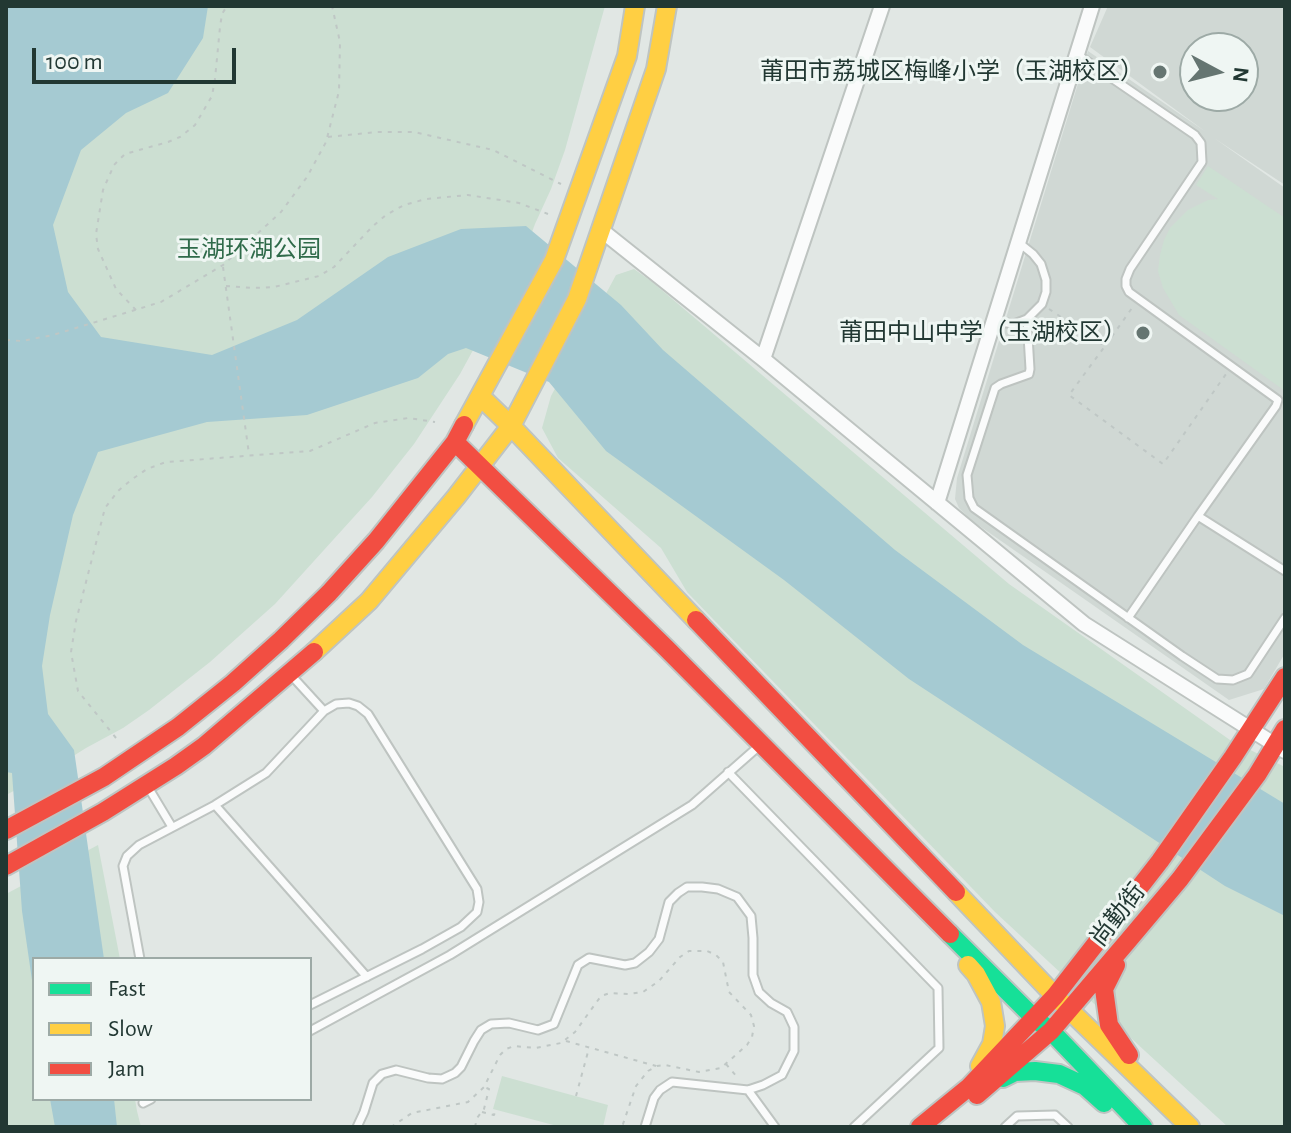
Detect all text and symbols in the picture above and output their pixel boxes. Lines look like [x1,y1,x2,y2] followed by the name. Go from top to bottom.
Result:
[36,32,240,82] scale bar
[1179,32,1259,112] north arrow
[46,50,103,74] text: 100 m
[760,58,1144,86] place label: 莆田市荔城区梅峰小学（玉湖校区）
[1151,63,1169,81] marker: 莆田市荔城区梅峰小学（玉湖校区）
[1229,66,1253,84] text: N
[177,236,321,264] park label: 玉湖环湖公园
[839,319,1127,347] place label: 莆田中山中学（玉湖校区）
[1134,324,1152,342] marker: 莆田中山中学（玉湖校区）
[1084,878,1152,952] street label: 尚勤街
[32,957,312,1101] legend
[108,977,145,1001] text: Fast
[108,1017,153,1041] text: Slow
[108,1057,145,1081] text: Jam

